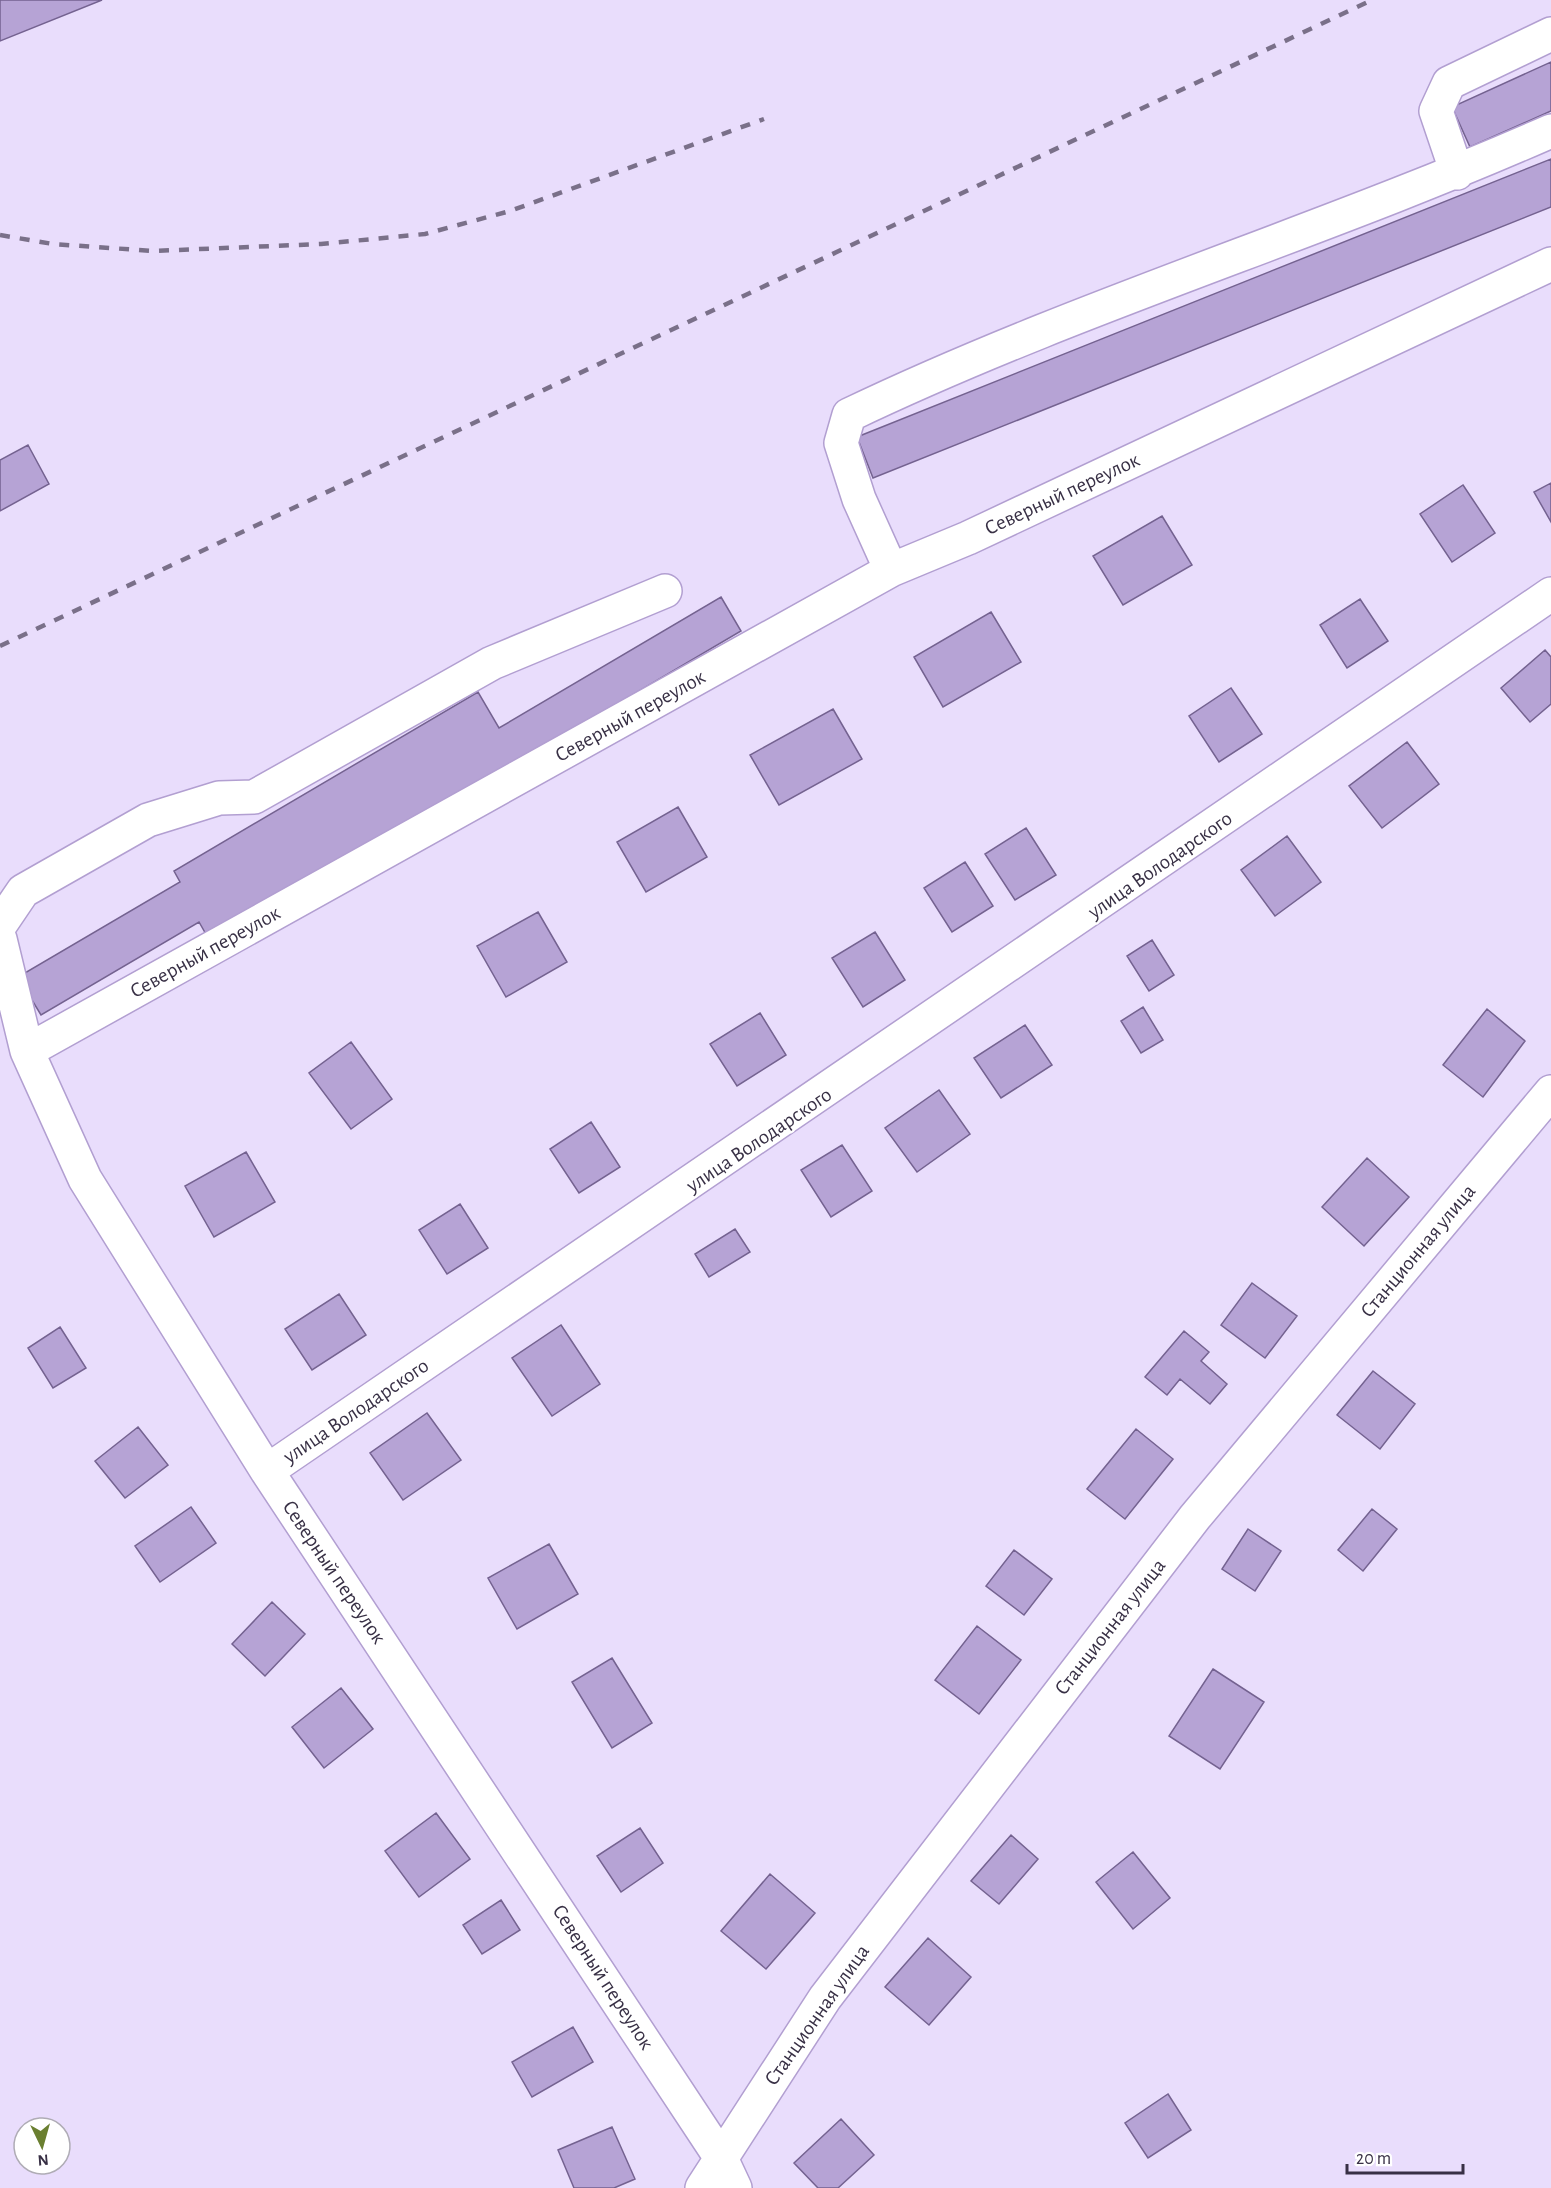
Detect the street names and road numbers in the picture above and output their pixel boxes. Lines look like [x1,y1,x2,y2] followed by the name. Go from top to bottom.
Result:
[981,449,1143,539] street label: Северный переулок
[551,666,709,766] street label: Северный переулок
[1083,808,1236,923] street label: улица Володарского
[126,902,284,1002] street label: Северный переулок
[682,1084,835,1197] street label: улица Володарского
[1356,1180,1480,1322] street label: Станционная улица
[279,1355,432,1468] street label: улица Володарского
[278,1496,390,1648] street label: Северный переулок
[1050,1555,1170,1699] street label: Станционная улица
[548,1901,658,2053] street label: Северный переулок
[761,1940,874,2089] street label: Станционная улица

